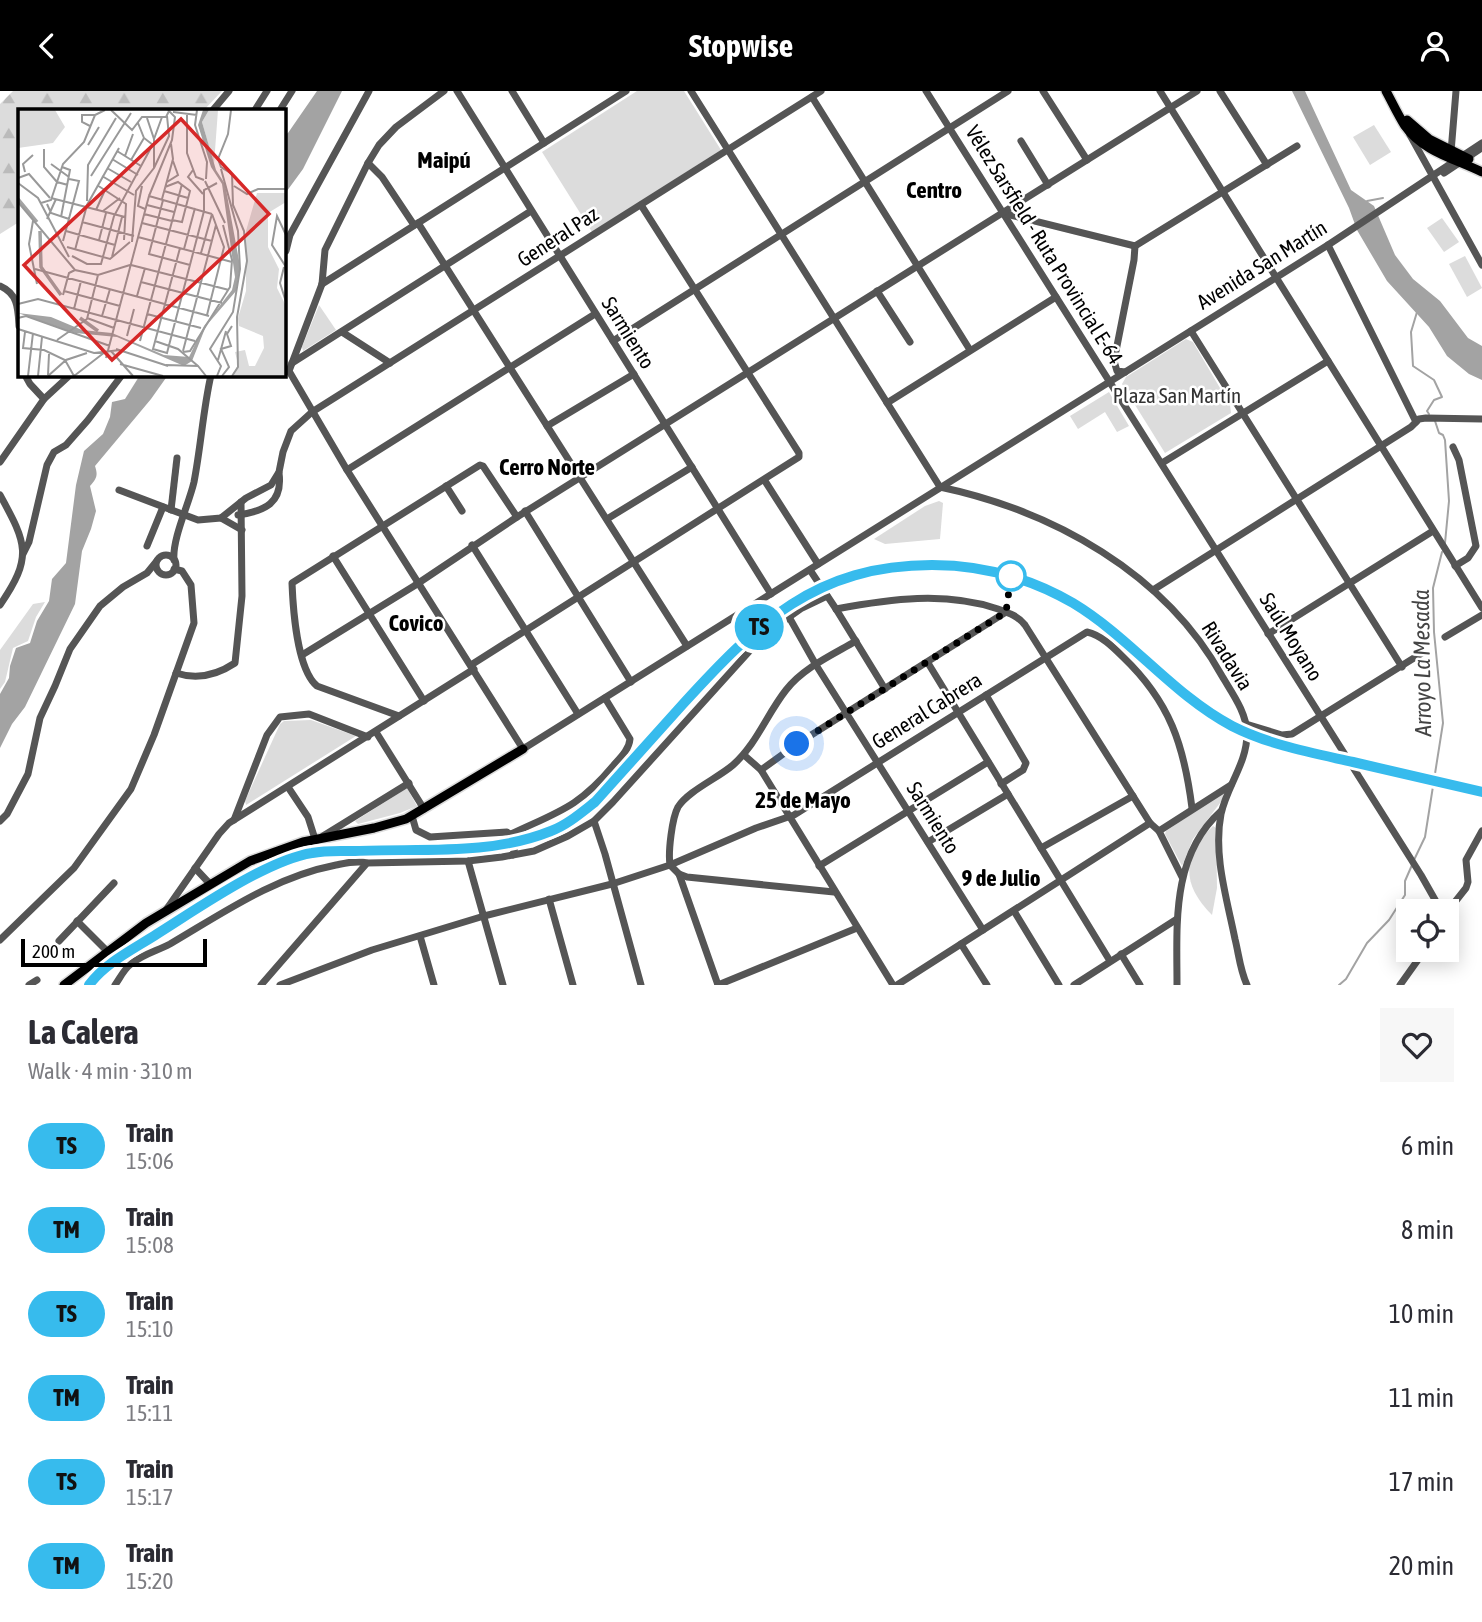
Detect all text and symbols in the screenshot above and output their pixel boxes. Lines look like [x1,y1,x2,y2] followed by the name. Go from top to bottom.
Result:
[28,27,66,65] icon: back
[689,27,793,64] text: Stopwise
[1416,27,1454,65] icon: person
[18,109,285,376] inset map
[961,121,1129,368] street label: Vélez Sarsfield - Ruta Provincial E-64
[417,147,471,173] district label: Maipú
[906,177,962,203] district label: Centro
[513,201,603,271] street label: General Paz
[1192,215,1331,314] street label: Avenida San Martín
[597,292,660,373] street label: Sarmiento
[1113,383,1241,407] park label: Plaza San Martín
[499,454,595,480] district label: Cerro Norte
[996,561,1026,591] unlabelled marker
[1255,588,1328,685] street label: Saúl Moyano
[1408,589,1436,738] water label: Arroyo La Mesada
[728,604,790,650] line badge: TS
[388,610,444,636] district label: Covico
[749,613,769,640] text: TS
[1197,617,1258,694] street label: Rivadavia
[867,667,986,753] street label: General Cabrera
[779,726,814,761] your location
[902,777,965,858] street label: Sarmiento
[755,787,851,813] district label: 25 de Mayo
[961,865,1041,891] district label: 9 de Julio
[1396,899,1459,962] map controls
[1396,899,1459,962] button: locate
[21,936,206,968] scale bar
[32,940,75,962] text: 200 m
[1380,1008,1454,1082] button: heart
[28,1013,139,1051] text: La Calera
[28,1058,192,1084] text: Walk · 4 min · 310 m
[126,1118,174,1148] text: Train
[1401,1131,1454,1161] text: 6 min
[56,1132,77,1159] text: TS
[126,1148,174,1174] text: 15:06
[126,1202,174,1232] text: Train
[1401,1215,1454,1245] text: 8 min
[53,1216,80,1243] text: TM
[126,1232,174,1258] text: 15:08
[126,1286,174,1316] text: Train
[1389,1299,1454,1329] text: 10 min
[56,1300,77,1327] text: TS
[126,1316,173,1342] text: 15:10
[126,1370,174,1400] text: Train
[1389,1383,1454,1413] text: 11 min
[53,1384,80,1411] text: TM
[126,1400,173,1426] text: 15:11
[126,1454,174,1484] text: Train
[1389,1467,1454,1497] text: 17 min
[56,1468,77,1495] text: TS
[126,1484,173,1510] text: 15:17
[126,1538,174,1568] text: Train
[1389,1551,1454,1581] text: 20 min
[53,1552,80,1579] text: TM
[126,1568,173,1594] text: 15:20

